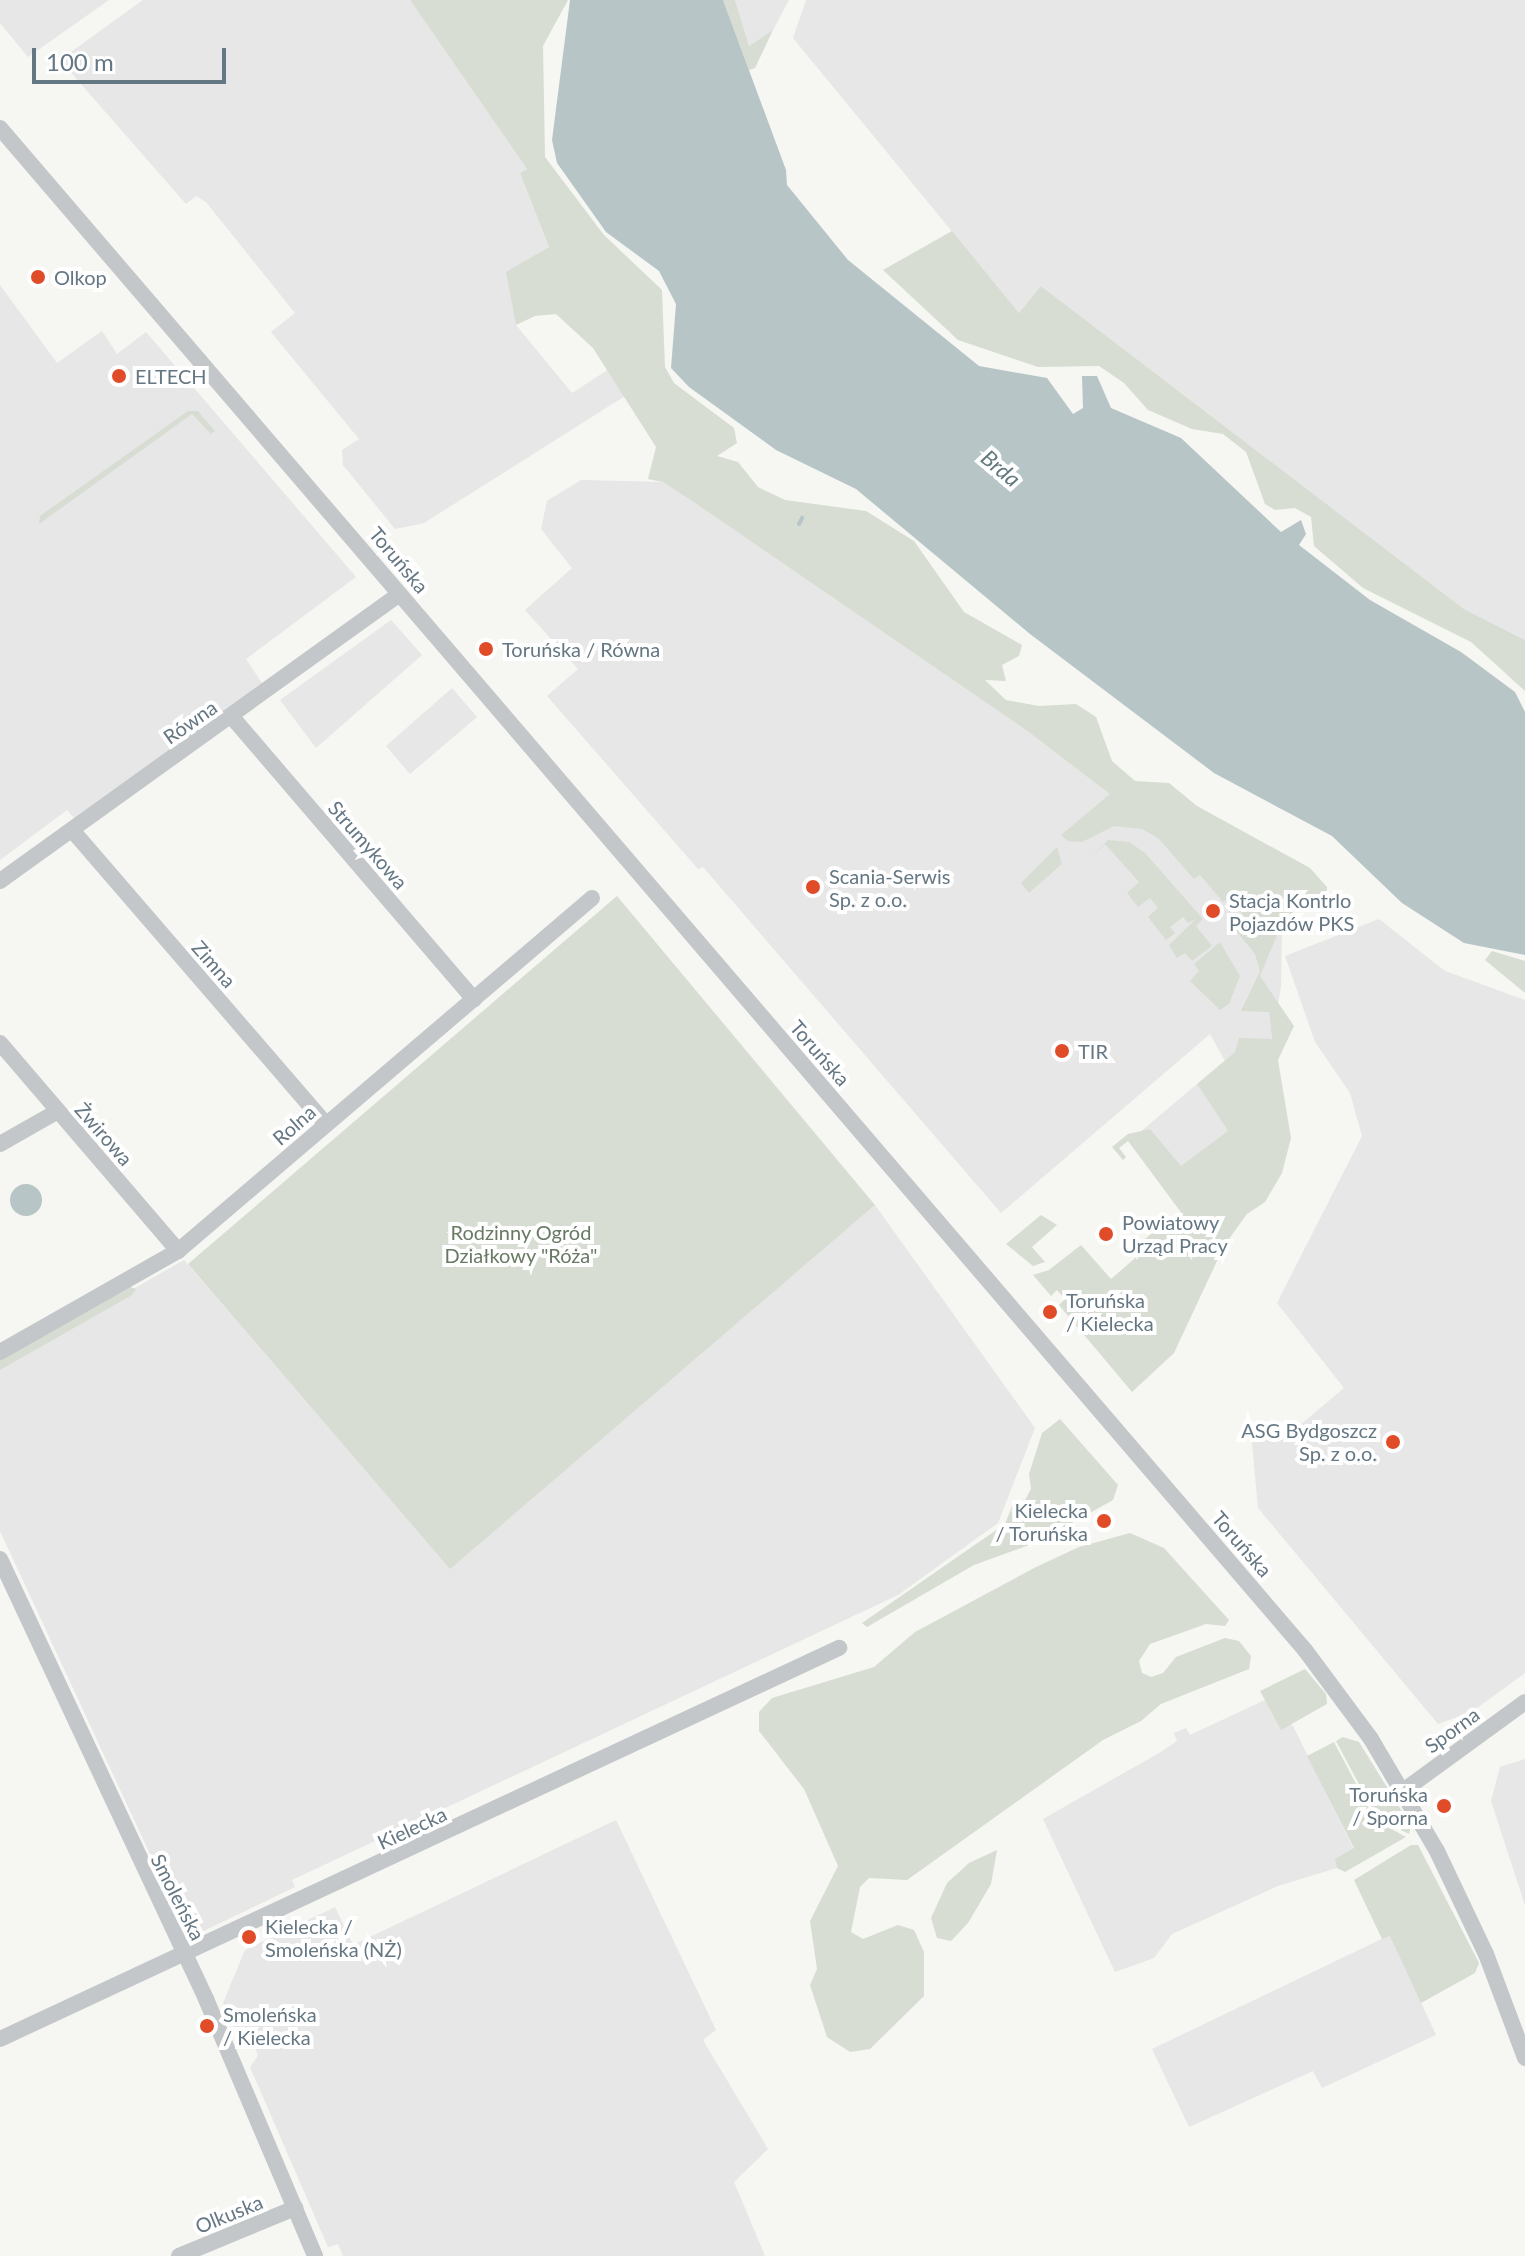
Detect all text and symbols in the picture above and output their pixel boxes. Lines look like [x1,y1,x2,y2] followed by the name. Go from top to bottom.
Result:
[36,32,230,82] scale bar
[46,47,114,76] text: 100 m
[54,265,107,289] place label: Olkop
[29,268,47,286] marker: Olkop
[135,364,207,388] place label: ELTECH
[110,367,128,385] marker: ELTECH
[976,444,1026,492] water label: Brda
[364,522,434,598] street label: Toruńska
[502,637,660,661] place label: Toruńska / Równa
[477,640,495,658] marker: Toruńska / Równa
[159,695,221,749] street label: Równa
[323,796,413,894] street label: Strumykowa
[829,864,950,911] place label: Scania-Serwis Sp. z o.o.
[804,878,822,896] marker: Scania-Serwis Sp. z o.o.
[1229,888,1355,935] place label: Stacja Kontrlo Pojazdów PKS
[1204,902,1222,920] marker: Stacja Kontrlo Pojazdów PKS
[187,936,241,992] street label: Zimna
[785,1015,855,1091] street label: Toruńska
[1078,1039,1108,1063] place label: TIR
[1053,1042,1071,1060] marker: TIR
[70,1098,138,1170] street label: Żwirowa
[268,1100,320,1150] street label: Rolna
[1122,1210,1228,1257] place label: Powiatowy Urząd Pracy
[444,1220,598,1267] park label: Rodzinny Ogród Działkowy "Róża"
[1097,1225,1115,1243] marker: Powiatowy Urząd Pracy
[1066,1288,1154,1335] place label: Toruńska / Kielecka
[1041,1303,1059,1321] marker: Toruńska / Kielecka
[1241,1418,1377,1465] place label: ASG Bydgoszcz Sp. z o.o.
[1384,1433,1402,1451] marker: ASG Bydgoszcz Sp. z o.o.
[995,1498,1088,1545] place label: Kielecka / Toruńska
[1207,1506,1277,1582] street label: Toruńska
[1095,1512,1113,1530] marker: Kielecka / Toruńska
[1420,1702,1484,1758] street label: Sporna
[1349,1782,1428,1829] place label: Toruńska / Sporna
[1435,1797,1453,1815] marker: Toruńska / Sporna
[374,1802,450,1854] street label: Kielecka
[146,1850,210,1944] street label: Smoleńska
[265,1914,402,1961] place label: Kielecka / Smoleńska (NŻ)
[240,1928,258,1946] marker: Kielecka / Smoleńska (NŻ)
[223,2002,317,2049] place label: Smoleńska / Kielecka
[198,2017,216,2035] marker: Smoleńska / Kielecka
[192,2190,266,2238] street label: Olkuska

